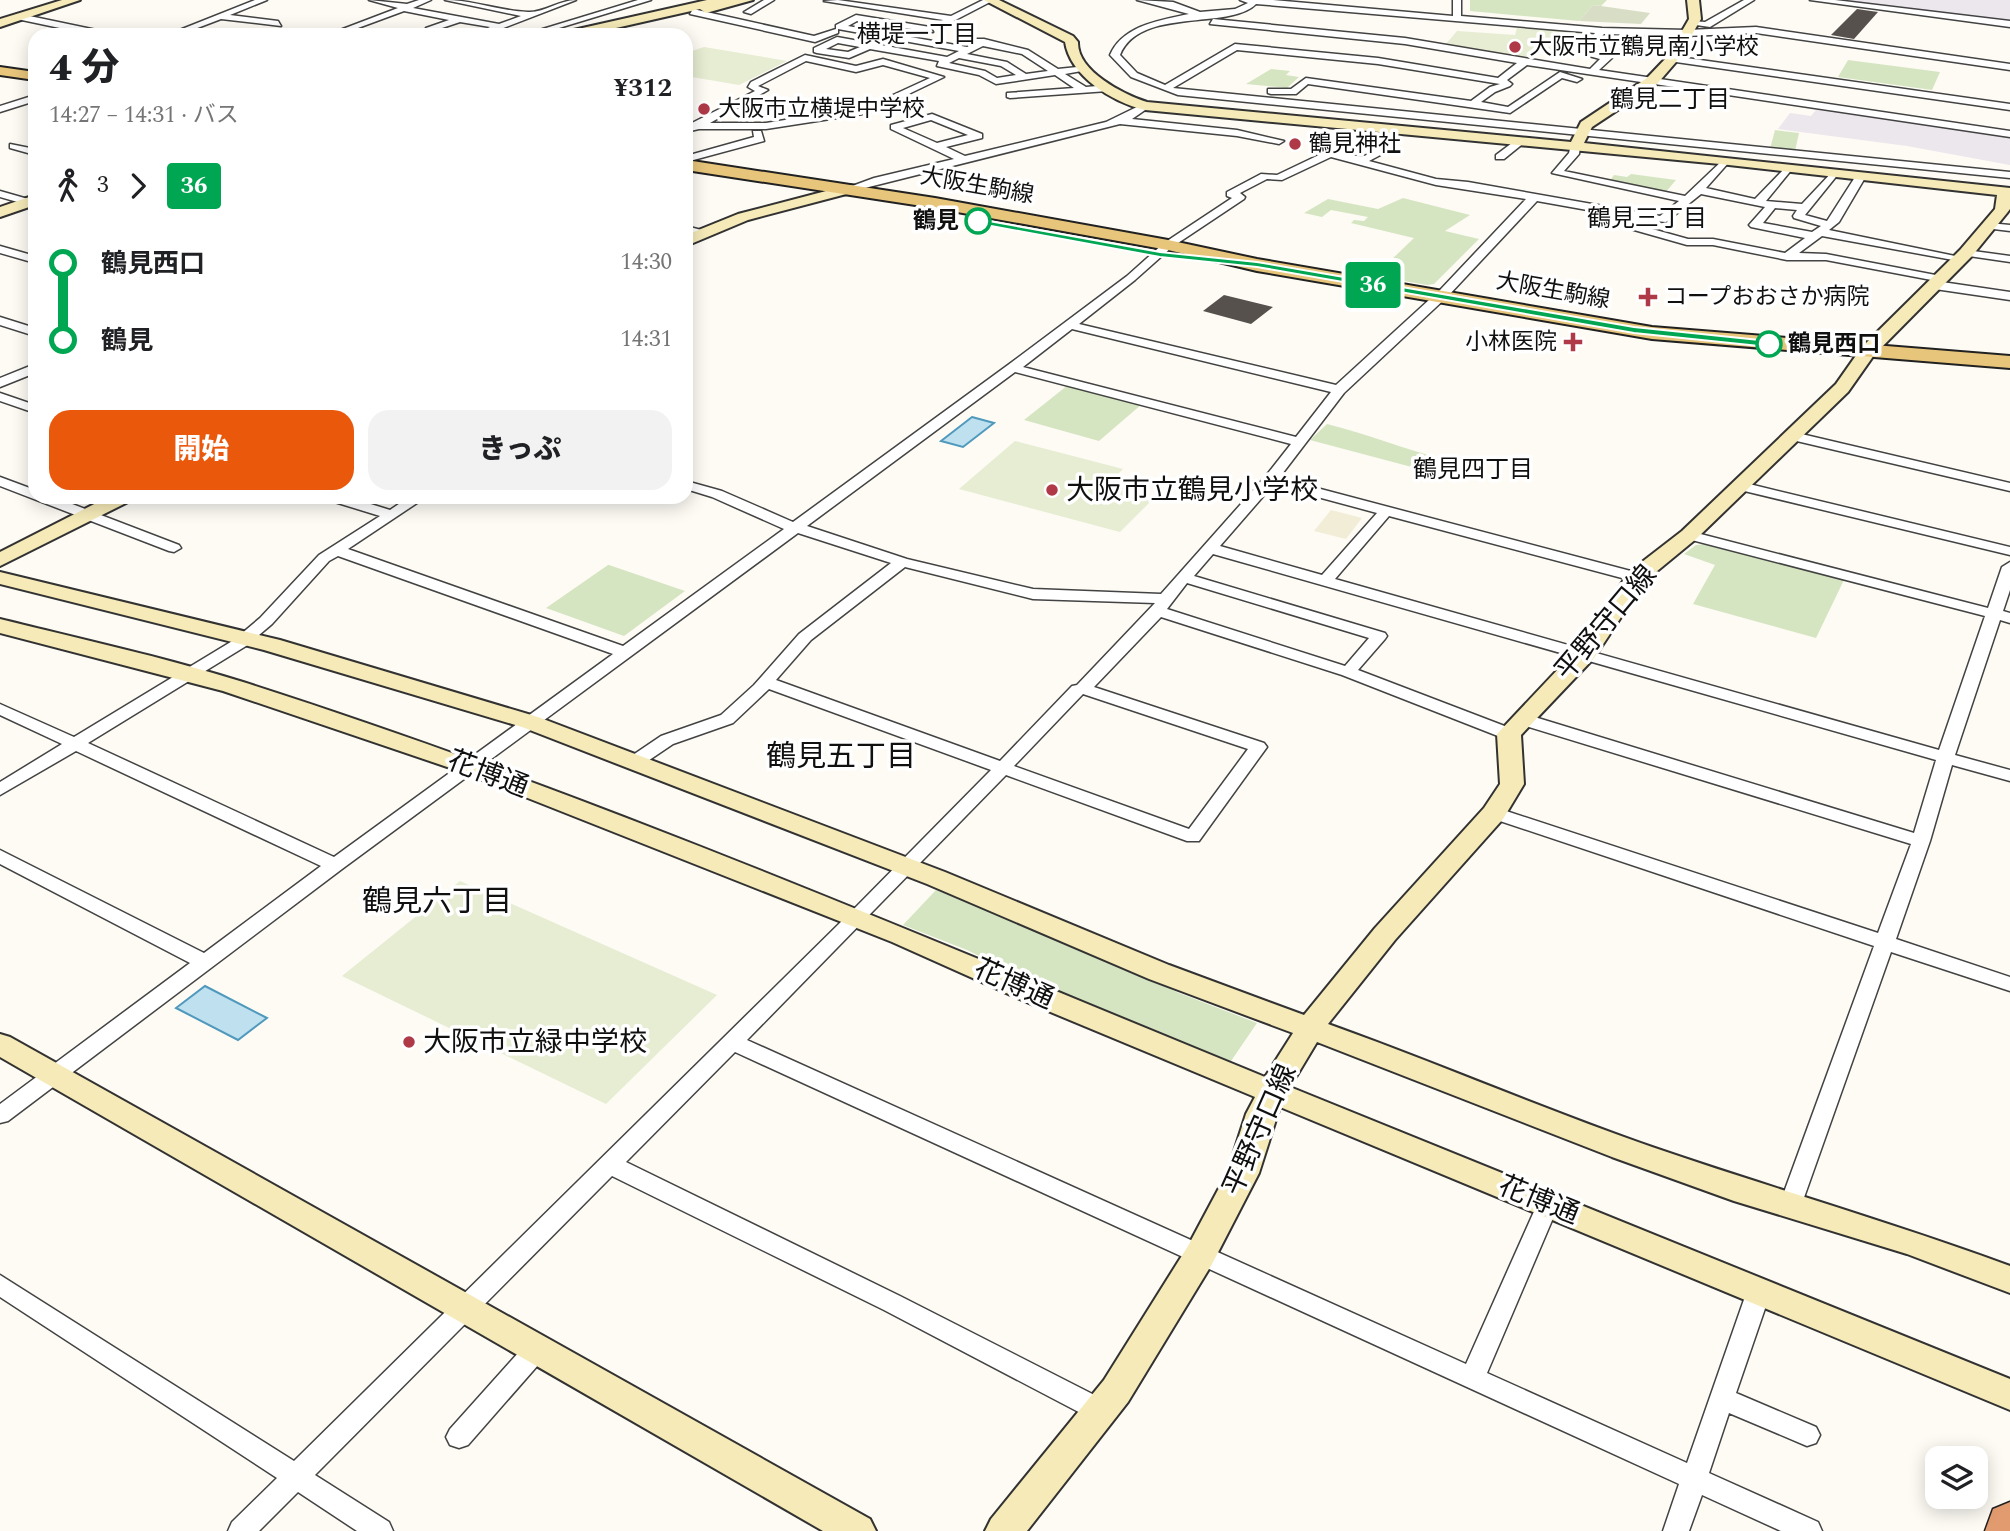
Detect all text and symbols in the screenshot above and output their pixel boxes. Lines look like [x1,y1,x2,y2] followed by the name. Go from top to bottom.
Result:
[857,17,977,53] district label: 横堤一丁目
[1529,30,1759,65] place label: 大阪市立鶴見南小学校
[1507,39,1523,55] marker: 大阪市立鶴見南小学校
[49,40,119,98] text: 4 分
[614,68,672,108] text: ¥312
[1610,82,1730,118] district label: 鶴見二丁目
[718,92,925,127] place label: 大阪市立横堤中学校
[49,98,239,133] text: 14:27 – 14:31 · バス
[696,101,712,117] marker: 大阪市立横堤中学校
[1309,127,1401,162] place label: 鶴見神社
[1287,136,1303,152] marker: 鶴見神社
[917,159,1037,213] street label: 大阪生駒線
[49,167,87,205] icon: walk
[119,167,157,205] icon: forward
[97,168,109,203] text: 3
[181,168,207,204] text: 36
[1587,201,1707,237] district label: 鶴見三丁目
[913,204,959,239] place label: 鶴見
[965,208,991,234] marker: 鶴見
[101,244,205,284] text: 鶴見西口
[620,245,672,280] text: 14:30
[1342,262,1404,308] line badge: 36
[1493,264,1613,318] street label: 大阪生駒線
[1360,267,1386,303] text: 36
[1664,280,1870,315] place label: コープおおさか病院
[1638,287,1658,307] marker: コープおおさか病院
[101,321,153,361] text: 鶴見
[620,322,672,357] text: 14:31
[1465,325,1557,360] place label: 小林医院
[1788,327,1880,362] place label: 鶴見西口
[1756,331,1782,357] marker: 鶴見西口
[1563,332,1583,352] marker: 小林医院
[49,410,354,490] button: 開始
[368,410,672,490] button: きっぷ
[1413,452,1533,488] district label: 鶴見四丁目
[1066,469,1318,512] place label: 大阪市立鶴見小学校
[1044,482,1060,498] marker: 大阪市立鶴見小学校
[1545,556,1667,690] street label: 平野守口線
[766,734,916,780] district label: 鶴見五丁目
[441,739,535,809] street label: 花博通
[362,879,512,925] district label: 鶴見六丁目
[967,947,1061,1021] street label: 花博通
[423,1021,647,1064] place label: 大阪市立緑中学校
[401,1034,417,1050] marker: 大阪市立緑中学校
[1212,1057,1308,1203] street label: 平野守口線
[1492,1164,1586,1236] street label: 花博通
[1925,1446,1988,1509] map controls
[1925,1446,1988,1509] button: layers

